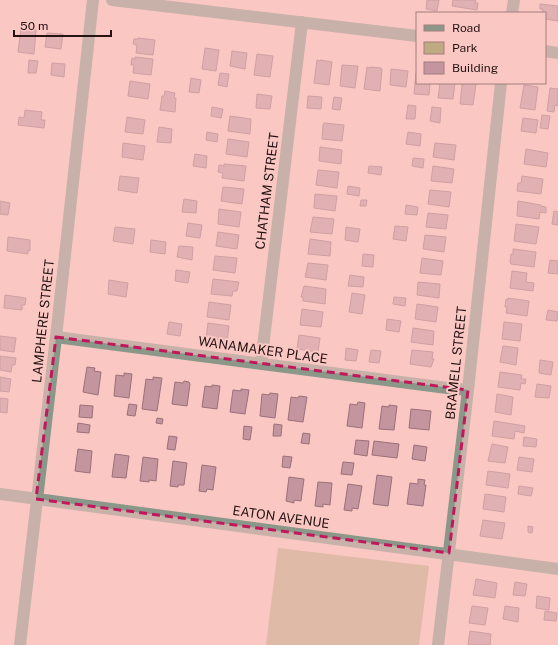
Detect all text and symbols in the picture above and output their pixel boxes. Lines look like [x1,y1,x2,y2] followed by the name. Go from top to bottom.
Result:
[14,12,111,38] scale bar
[416,12,546,84] legend
[20,19,48,33] text: 50 m
[452,21,480,35] text: Road
[452,41,478,55] text: Park
[452,61,498,75] text: Building
[252,131,282,250] street label: CHATHAM STREET
[29,258,57,383] street label: LAMPHERE STREET
[443,305,469,420] street label: BRAMELL STREET
[197,333,329,367] street label: WANAMAKER PLACE
[232,503,330,531] street label: EATON AVENUE

